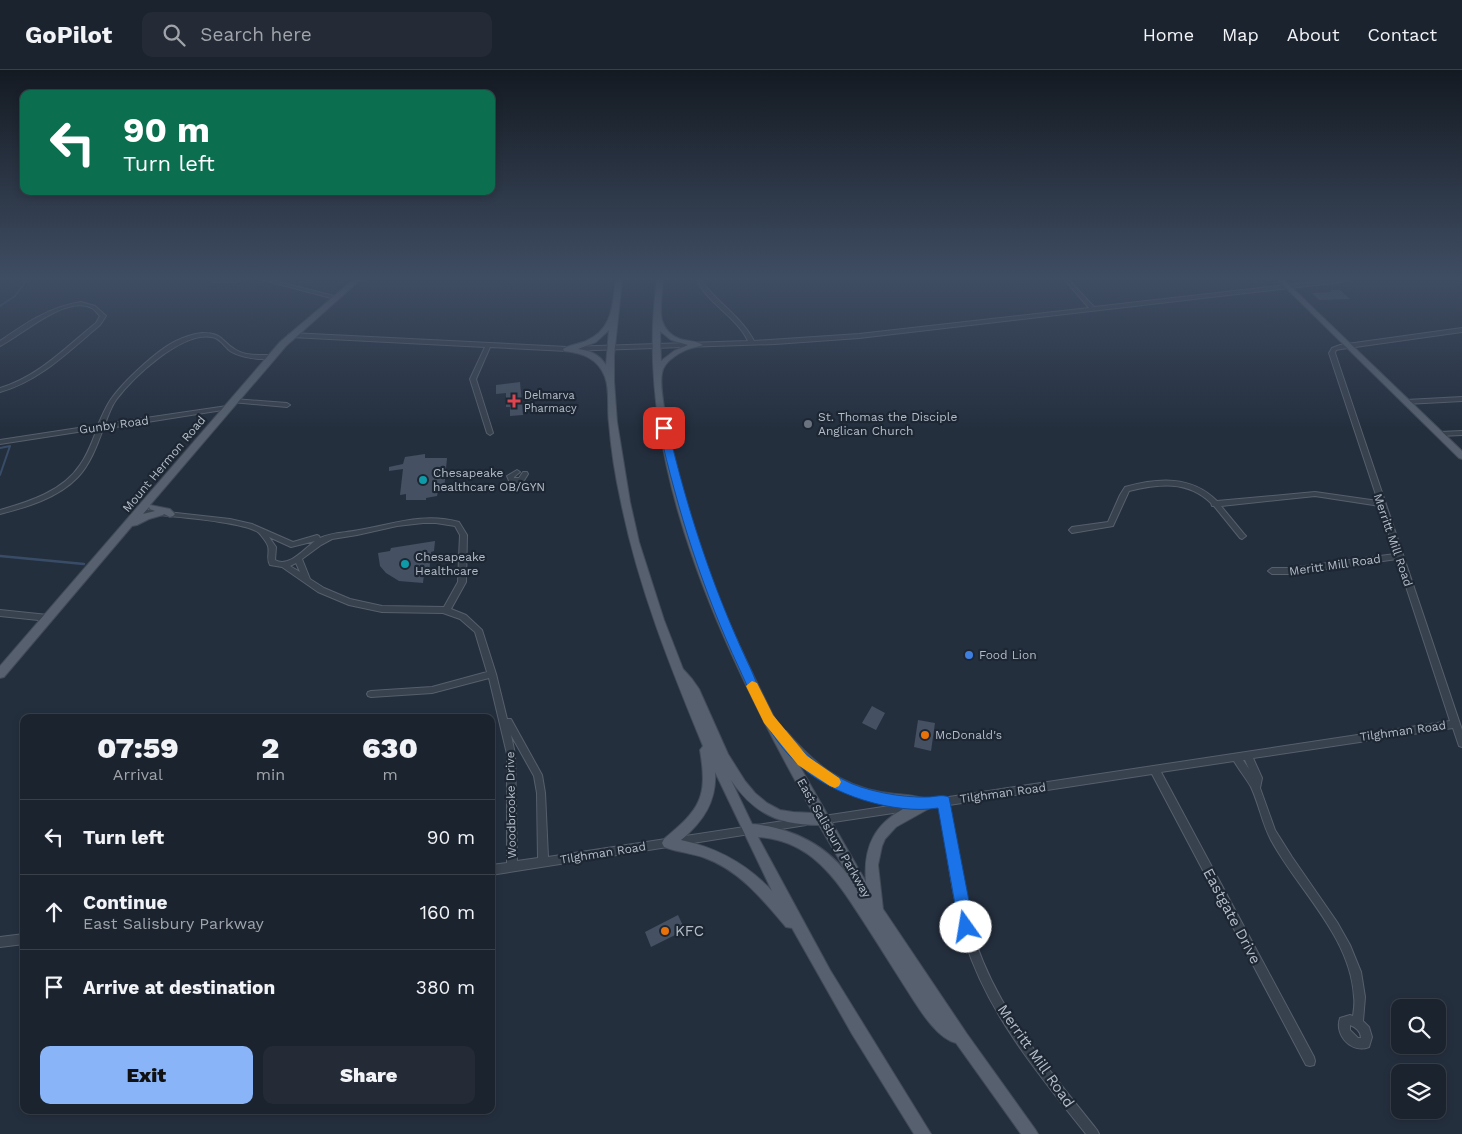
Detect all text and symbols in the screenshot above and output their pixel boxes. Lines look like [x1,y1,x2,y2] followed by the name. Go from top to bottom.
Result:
[142,12,492,57] search box
[25,21,112,49] text: GoPilot
[160,21,188,49] icon: search
[200,23,312,46] text: Search here
[1143,24,1194,45] text: Home
[1222,24,1259,45] text: Map
[1287,24,1339,45] text: About
[1367,24,1437,45] text: Contact
[123,109,210,151] text: 90 m
[40,110,105,175] icon: left
[123,151,215,176] text: Turn left
[524,389,577,415] place label: Delmarva Pharmacy
[508,395,520,407] marker: Delmarva Pharmacy
[643,407,685,449] pin
[818,410,957,438] place label: St. Thomas the Disciple Anglican Church
[78,413,150,437] street label: Gunby Road
[120,413,208,515] street label: Mount Hermon Road
[650,414,678,442] icon: arrive
[802,418,814,430] marker: St. Thomas the Disciple Anglican Church
[433,466,545,494] place label: Chesapeake healthcare OB/GYN
[417,474,429,486] marker: Chesapeake healthcare OB/GYN
[1371,492,1415,588] street label: Merritt Mill Road
[415,550,486,578] place label: Chesapeake Healthcare
[1288,552,1382,578] street label: Meritt Mill Road
[399,558,411,570] marker: Chesapeake Healthcare
[979,648,1037,662] place label: Food Lion
[963,649,975,661] marker: Food Lion
[1359,718,1447,744] street label: Tilghman Road
[935,728,1002,742] place label: McDonald's
[919,729,931,741] marker: McDonald's
[97,730,179,765] text: 07:59
[261,730,279,765] text: 2
[362,730,418,765] text: 630
[503,751,519,859] street label: Woodbrooke Drive
[113,765,163,784] text: Arrival
[256,765,285,784] text: min
[382,765,398,784] text: m
[794,776,874,901] street label: East Salisbury Parkway
[959,780,1047,806] street label: Tilghman Road
[40,823,68,851] icon: left
[83,826,164,849] text: Turn left
[427,826,475,849] text: 90 m
[559,839,647,867] street label: Tilghman Road
[1199,865,1265,967] street label: Eastgate Drive
[83,891,167,914] text: Continue
[40,898,68,926] icon: ahead
[939,900,991,952] position arrow
[420,901,475,924] text: 160 m
[83,914,264,933] text: East Salisbury Parkway
[675,922,704,940] place label: KFC
[659,925,671,937] marker: KFC
[40,973,68,1001] icon: arrive
[83,976,275,999] text: Arrive at destination
[416,976,475,999] text: 380 m
[1391,999,1446,1119] map controls
[1391,999,1446,1054] button: search
[994,1001,1078,1111] street label: Merritt Mill Road
[40,1046,253,1104] button: Exit
[263,1046,475,1104] button: Share
[1391,1064,1446,1119] button: layers

